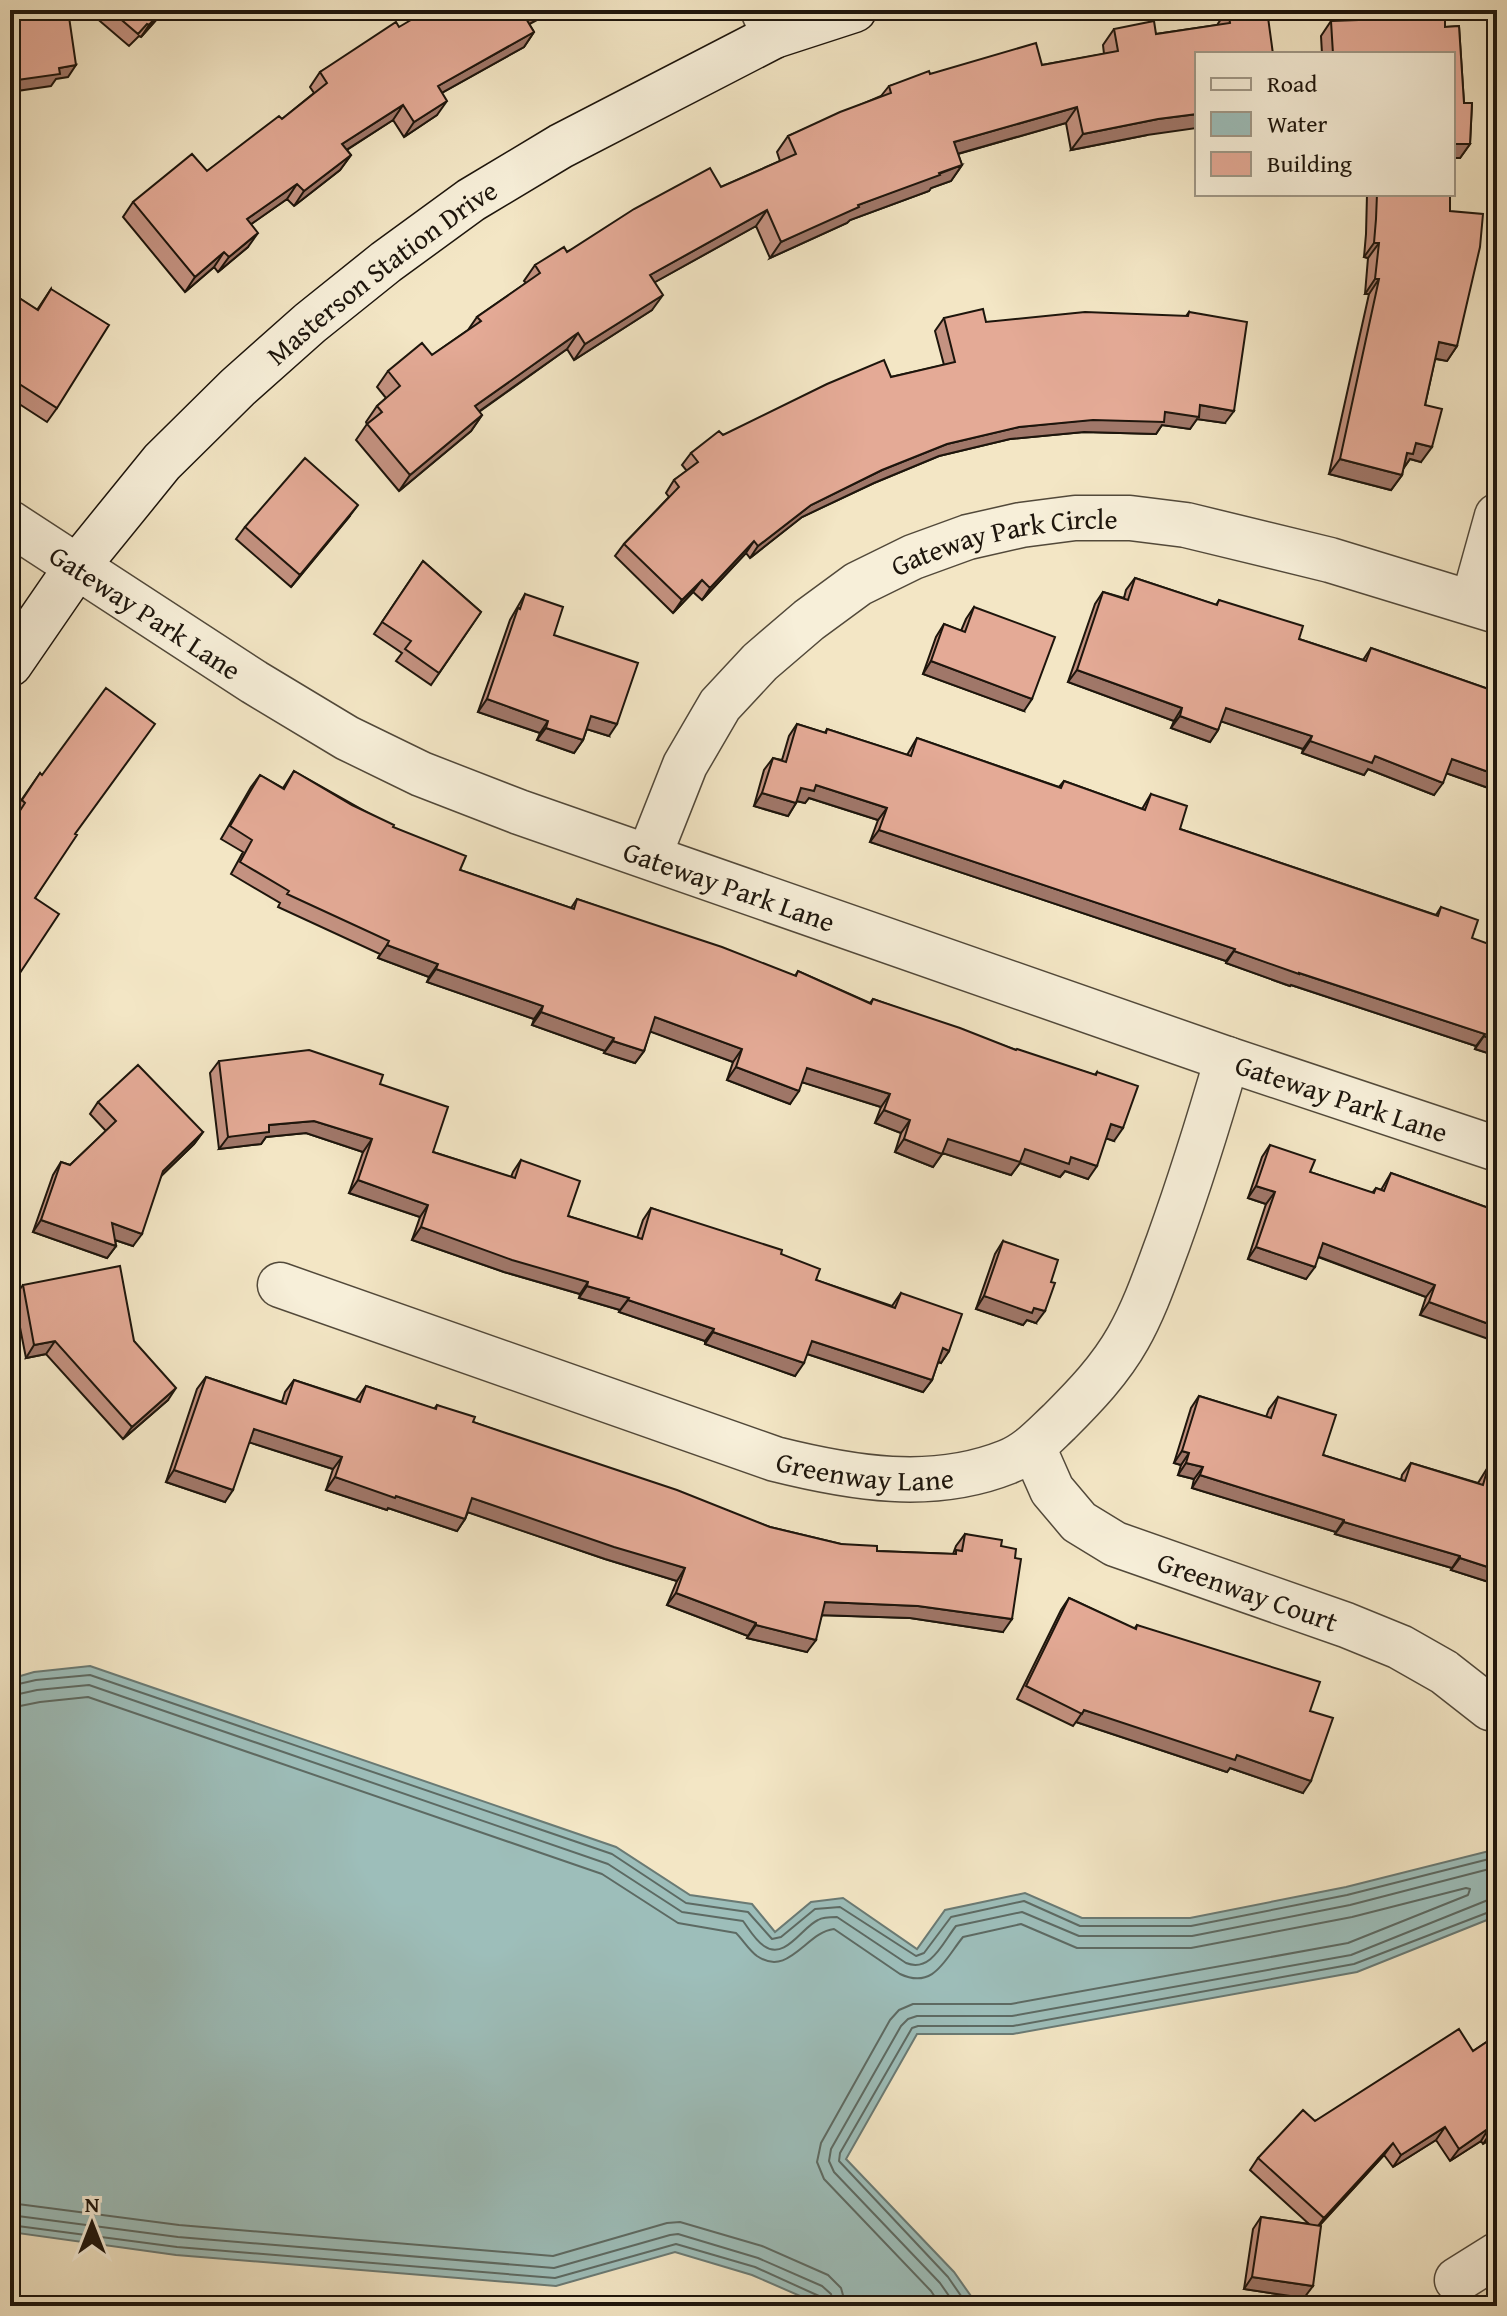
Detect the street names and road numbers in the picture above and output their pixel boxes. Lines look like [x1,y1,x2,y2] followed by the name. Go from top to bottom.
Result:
[256,169,504,374] street label: Masterson Station Drive
[883,498,1118,586] street label: Gateway Park Circle
[42,534,250,689] street label: Gateway Park Lane
[618,830,841,941] street label: Gateway Park Lane
[1230,1043,1453,1152] street label: Gateway Park Lane
[772,1440,956,1500] street label: Greenway Lane
[1152,1540,1344,1641] street label: Greenway Court

